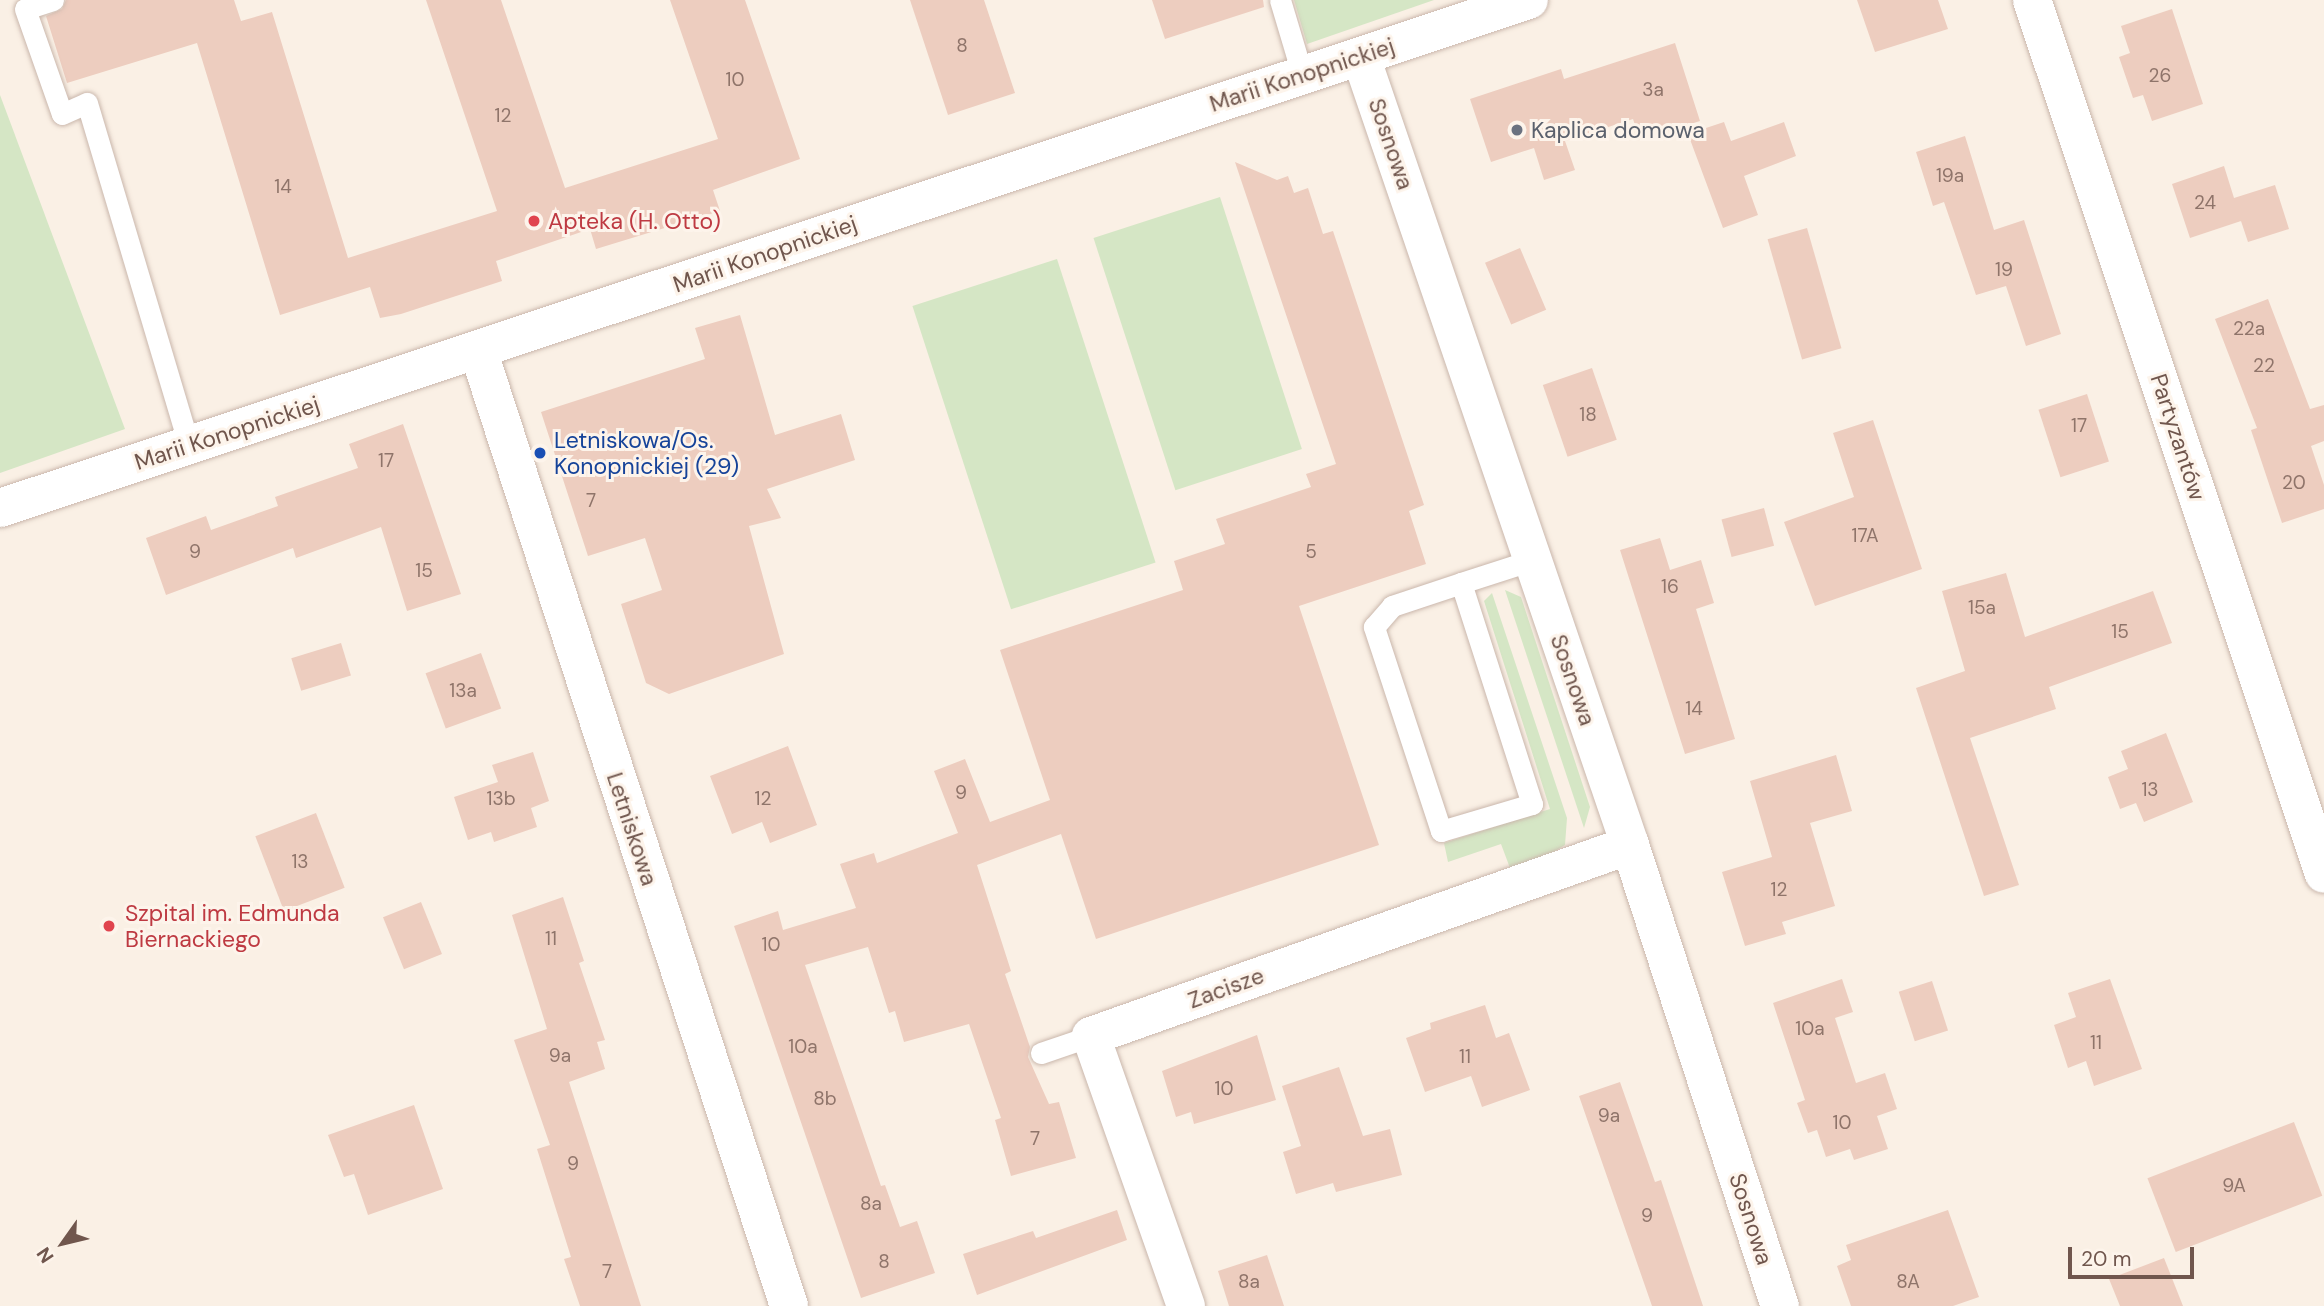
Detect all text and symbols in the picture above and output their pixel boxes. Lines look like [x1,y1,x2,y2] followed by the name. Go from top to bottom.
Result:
[1206,32,1398,118] street label: Marii Konopnickiej
[956,35,968,57] house number: 8
[2149,65,2171,87] house number: 26
[726,69,744,91] house number: 10
[1642,79,1664,101] house number: 3a
[1363,95,1419,193] street label: Sosnowa
[495,105,511,127] house number: 12
[1531,116,1705,144] place label: Kaplica domowa
[1509,122,1525,138] marker: Kaplica domowa
[1936,165,1964,187] house number: 19a
[274,176,292,198] house number: 14
[2194,192,2216,214] house number: 24
[548,207,721,235] place label: Apteka (H. Otto)
[669,210,861,298] street label: Marii Konopnickiej
[526,213,542,229] marker: Apteka (H. Otto)
[1995,259,2013,281] house number: 19
[2233,318,2265,340] house number: 22a
[2253,355,2275,377] house number: 22
[2145,370,2211,504] street label: Partyzantów
[131,390,323,476] street label: Marii Konopnickiej
[1579,404,1597,426] house number: 18
[2071,415,2087,437] house number: 17
[554,426,739,480] place label: Letniskowa/Os. Konopnickiej (29)
[532,445,548,461] marker: Letniskowa/Os. Konopnickiej (29)
[378,450,394,472] house number: 17
[2282,472,2306,494] house number: 20
[586,490,596,512] house number: 7
[1851,525,1879,547] house number: 17A
[189,541,201,563] house number: 9
[1305,541,1317,563] house number: 5
[415,560,433,582] house number: 15
[1661,576,1679,598] house number: 16
[1968,597,1996,619] house number: 15a
[2111,621,2129,643] house number: 15
[1545,631,1601,729] street label: Sosnowa
[449,680,477,702] house number: 13a
[1685,698,1703,720] house number: 14
[601,769,663,889] street label: Letniskowa
[2141,779,2159,801] house number: 13
[955,782,967,804] house number: 9
[486,788,516,810] house number: 13b
[755,788,771,810] house number: 12
[291,851,309,873] house number: 13
[1771,879,1787,901] house number: 12
[125,899,339,953] place label: Szpital im. Edmunda Biernackiego
[99,916,119,936] marker: Szpital im. Edmunda Biernackiego
[545,928,557,950] house number: 11
[762,934,780,956] house number: 10
[1184,962,1268,1014] street label: Zacisze
[1795,1018,1825,1040] house number: 10a
[2090,1032,2102,1054] house number: 11
[788,1036,818,1058] house number: 10a
[549,1045,571,1067] house number: 9a
[1459,1046,1471,1068] house number: 11
[1215,1078,1233,1100] house number: 10
[813,1088,837,1110] house number: 8b
[1598,1105,1620,1127] house number: 9a
[1833,1112,1851,1134] house number: 10
[1030,1128,1040,1150] house number: 7
[567,1153,579,1175] house number: 9
[1723,1170,1779,1268] street label: Sosnowa
[2222,1175,2246,1197] house number: 9A
[860,1193,882,1215] house number: 8a
[1641,1205,1653,1227] house number: 9
[28,1208,98,1278] north arrow
[2072,1232,2198,1276] scale bar
[31,1242,59,1268] text: N
[2081,1245,2132,1273] text: 20 m
[878,1251,890,1273] house number: 8
[602,1261,612,1283] house number: 7
[1238,1271,1260,1293] house number: 8a
[1896,1271,1920,1293] house number: 8A

